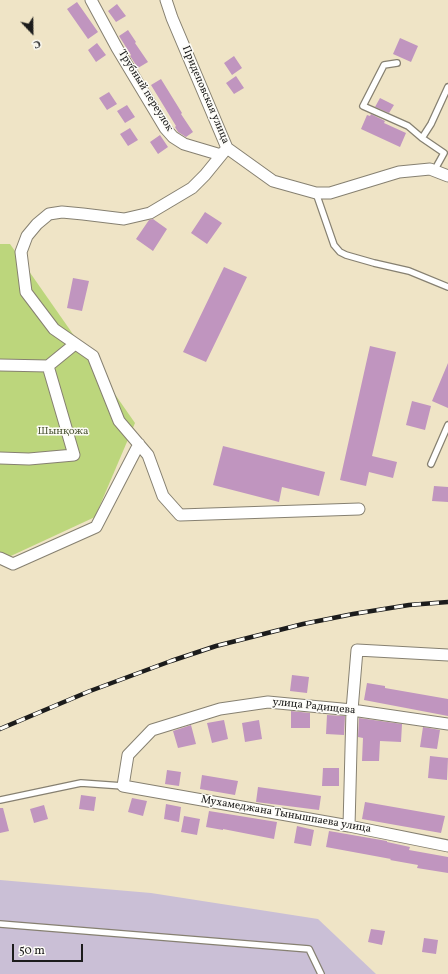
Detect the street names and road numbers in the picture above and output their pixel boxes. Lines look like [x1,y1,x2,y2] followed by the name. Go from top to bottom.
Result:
[178,44,232,146] street label: Придеповская улица
[115,48,175,134] street label: Трубный переулок
[272,696,356,718] street label: улица Радищева
[200,794,372,836] street label: Мухамеджана Тынышпаева улица

